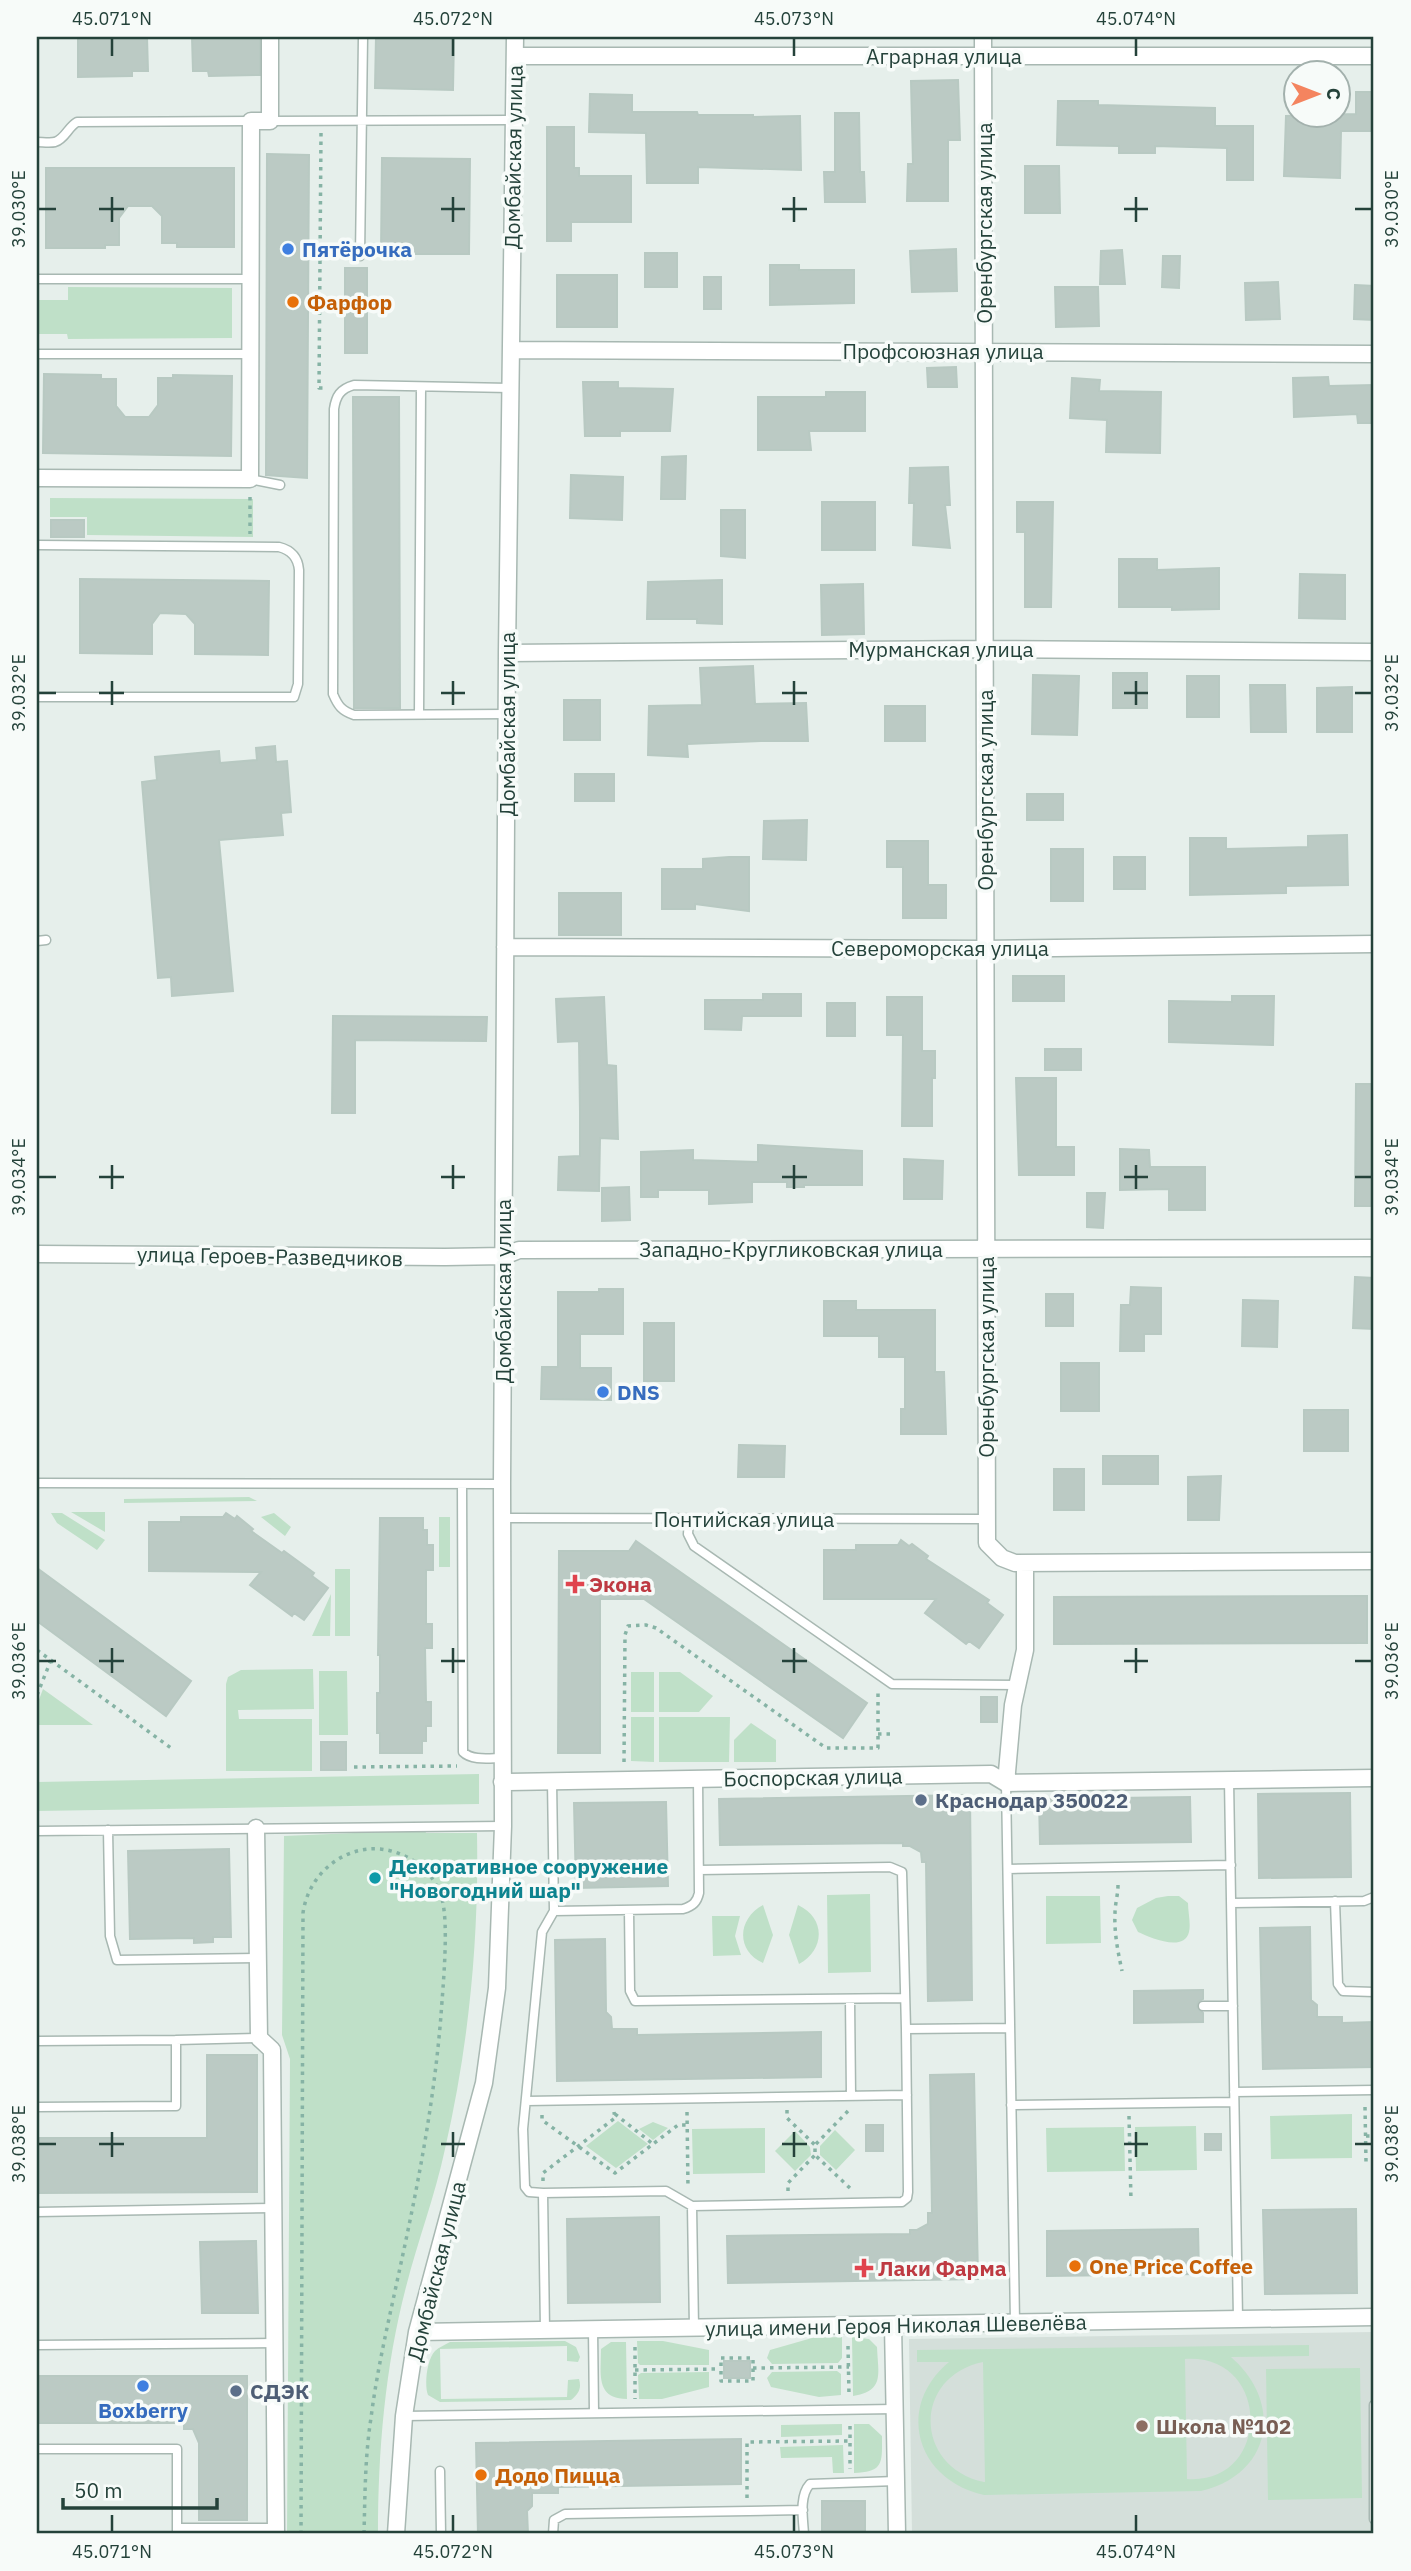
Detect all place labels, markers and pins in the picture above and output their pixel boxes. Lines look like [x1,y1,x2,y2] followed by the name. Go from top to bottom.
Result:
[302,235,412,263] place label: Пятёрочка
[280,241,296,257] marker: Пятёрочка
[307,288,392,316] place label: Фарфор
[285,294,301,310] marker: Фарфор
[617,1378,660,1406] place label: DNS
[595,1384,611,1400] marker: DNS
[589,1570,652,1598] place label: Экона
[567,1576,583,1592] marker: Экона
[935,1786,1128,1814] place label: Краснодар 350022
[913,1792,929,1808] marker: Краснодар 350022
[389,1852,668,1904] place label: Декоративное сооружение "Новогодний шар"
[367,1870,383,1886] marker: Декоративное сооружение "Новогодний шар"
[1089,2252,1253,2280] place label: One Price Coffee
[878,2254,1007,2282] place label: Лаки Фарма
[1067,2258,1083,2274] marker: One Price Coffee
[856,2260,872,2276] marker: Лаки Фарма
[250,2377,309,2405] place label: СДЭК
[135,2378,151,2394] marker: Boxberry
[228,2383,244,2399] marker: СДЭК
[98,2396,189,2424] place label: Boxberry
[1156,2412,1291,2440] place label: Школа №102
[1134,2418,1150,2434] marker: Школа №102
[495,2461,620,2489] place label: Додо Пицца
[473,2467,489,2483] marker: Додо Пицца

